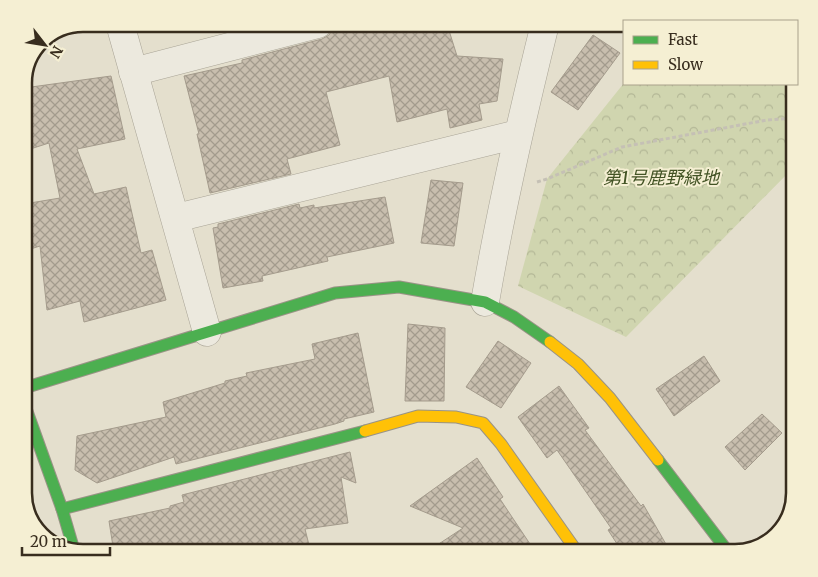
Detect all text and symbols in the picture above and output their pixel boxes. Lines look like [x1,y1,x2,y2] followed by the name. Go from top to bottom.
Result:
[20,20,70,70] north arrow
[623,20,798,85] legend
[668,30,698,49] text: Fast
[46,42,67,61] text: N
[668,55,703,74] text: Slow
[603,166,721,189] park label: 第1号鹿野緑地
[22,524,110,556] scale bar
[30,532,67,551] text: 20 m

